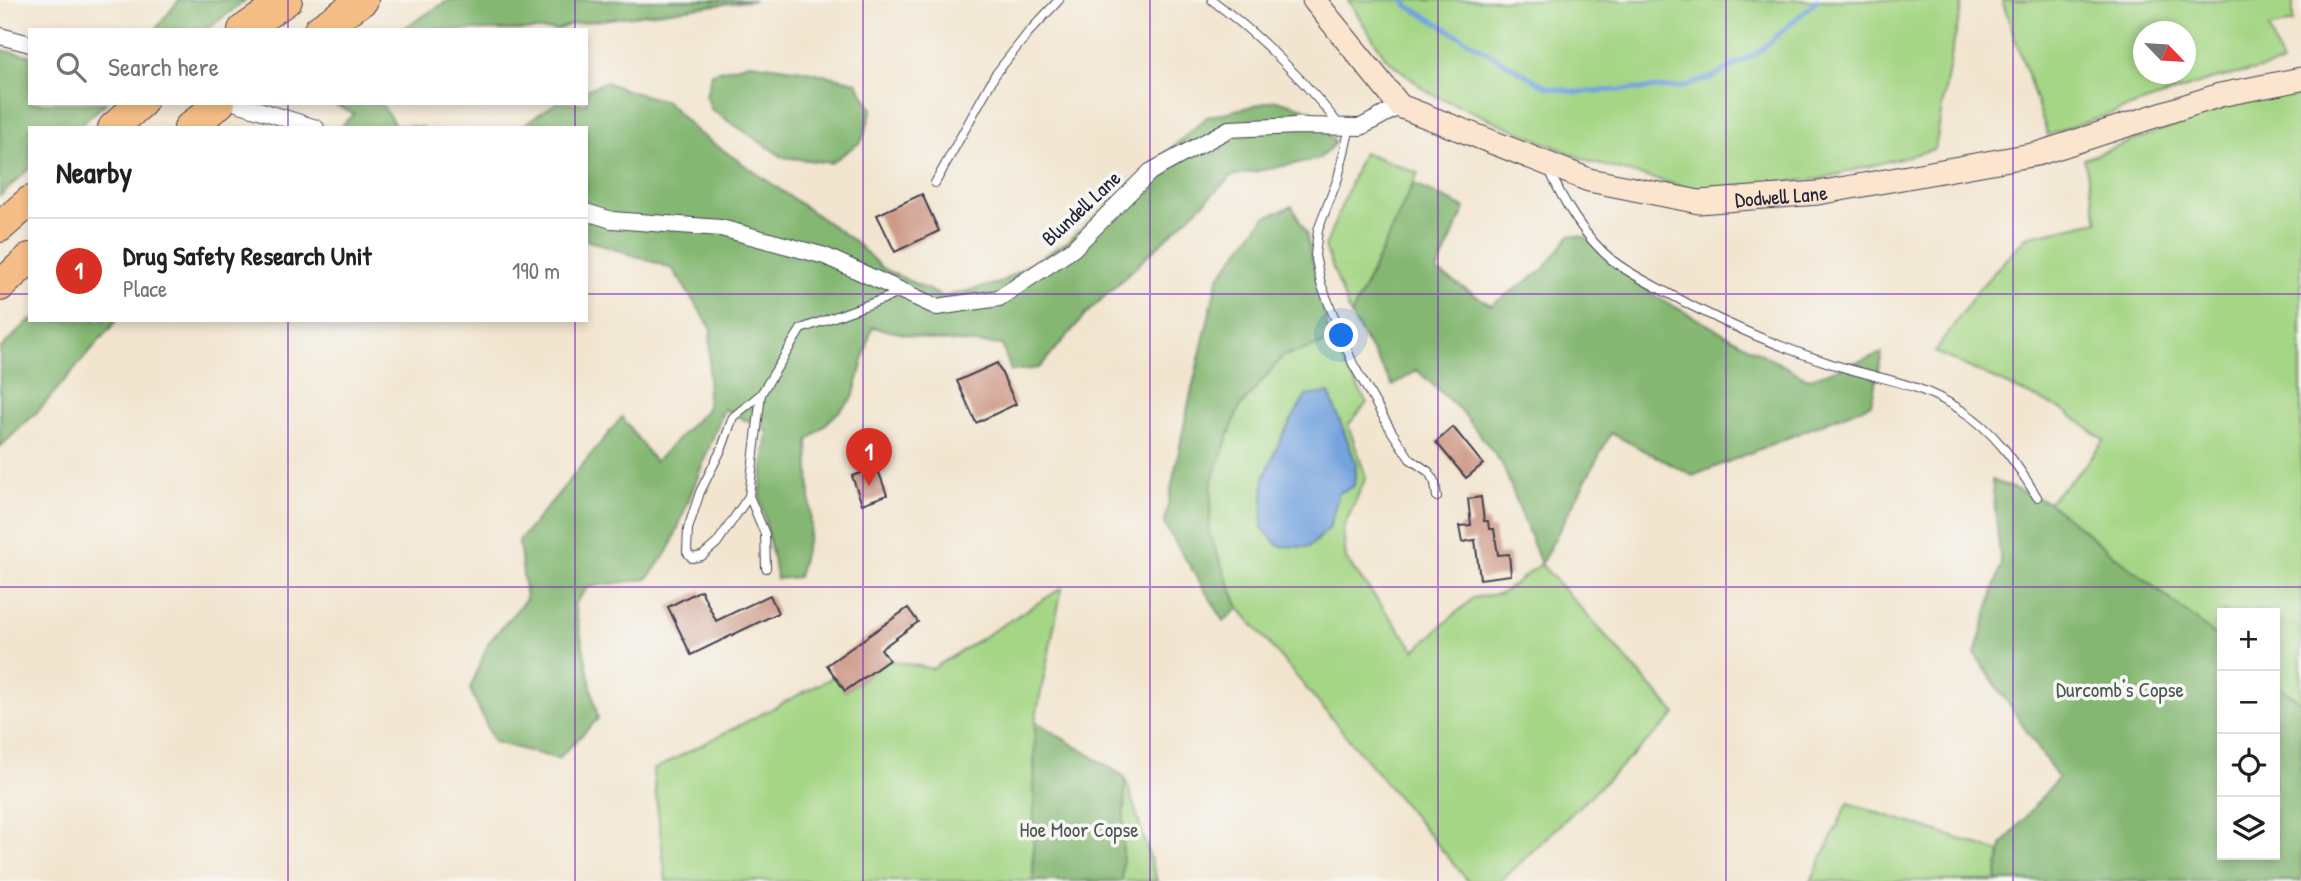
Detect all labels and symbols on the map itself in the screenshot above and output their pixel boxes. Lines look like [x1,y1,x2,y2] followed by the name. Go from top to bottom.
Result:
[2133,21,2196,84] north arrow
[1035,164,1127,252] street label: Blundell Lane
[1734,177,1830,214] street label: Dodwell Lane
[1324,318,1358,352] your location
[846,428,892,486] pin: 1
[2056,675,2184,704] park label: Durcomb's Copse
[1019,815,1139,844] park label: Hoe Moor Copse

